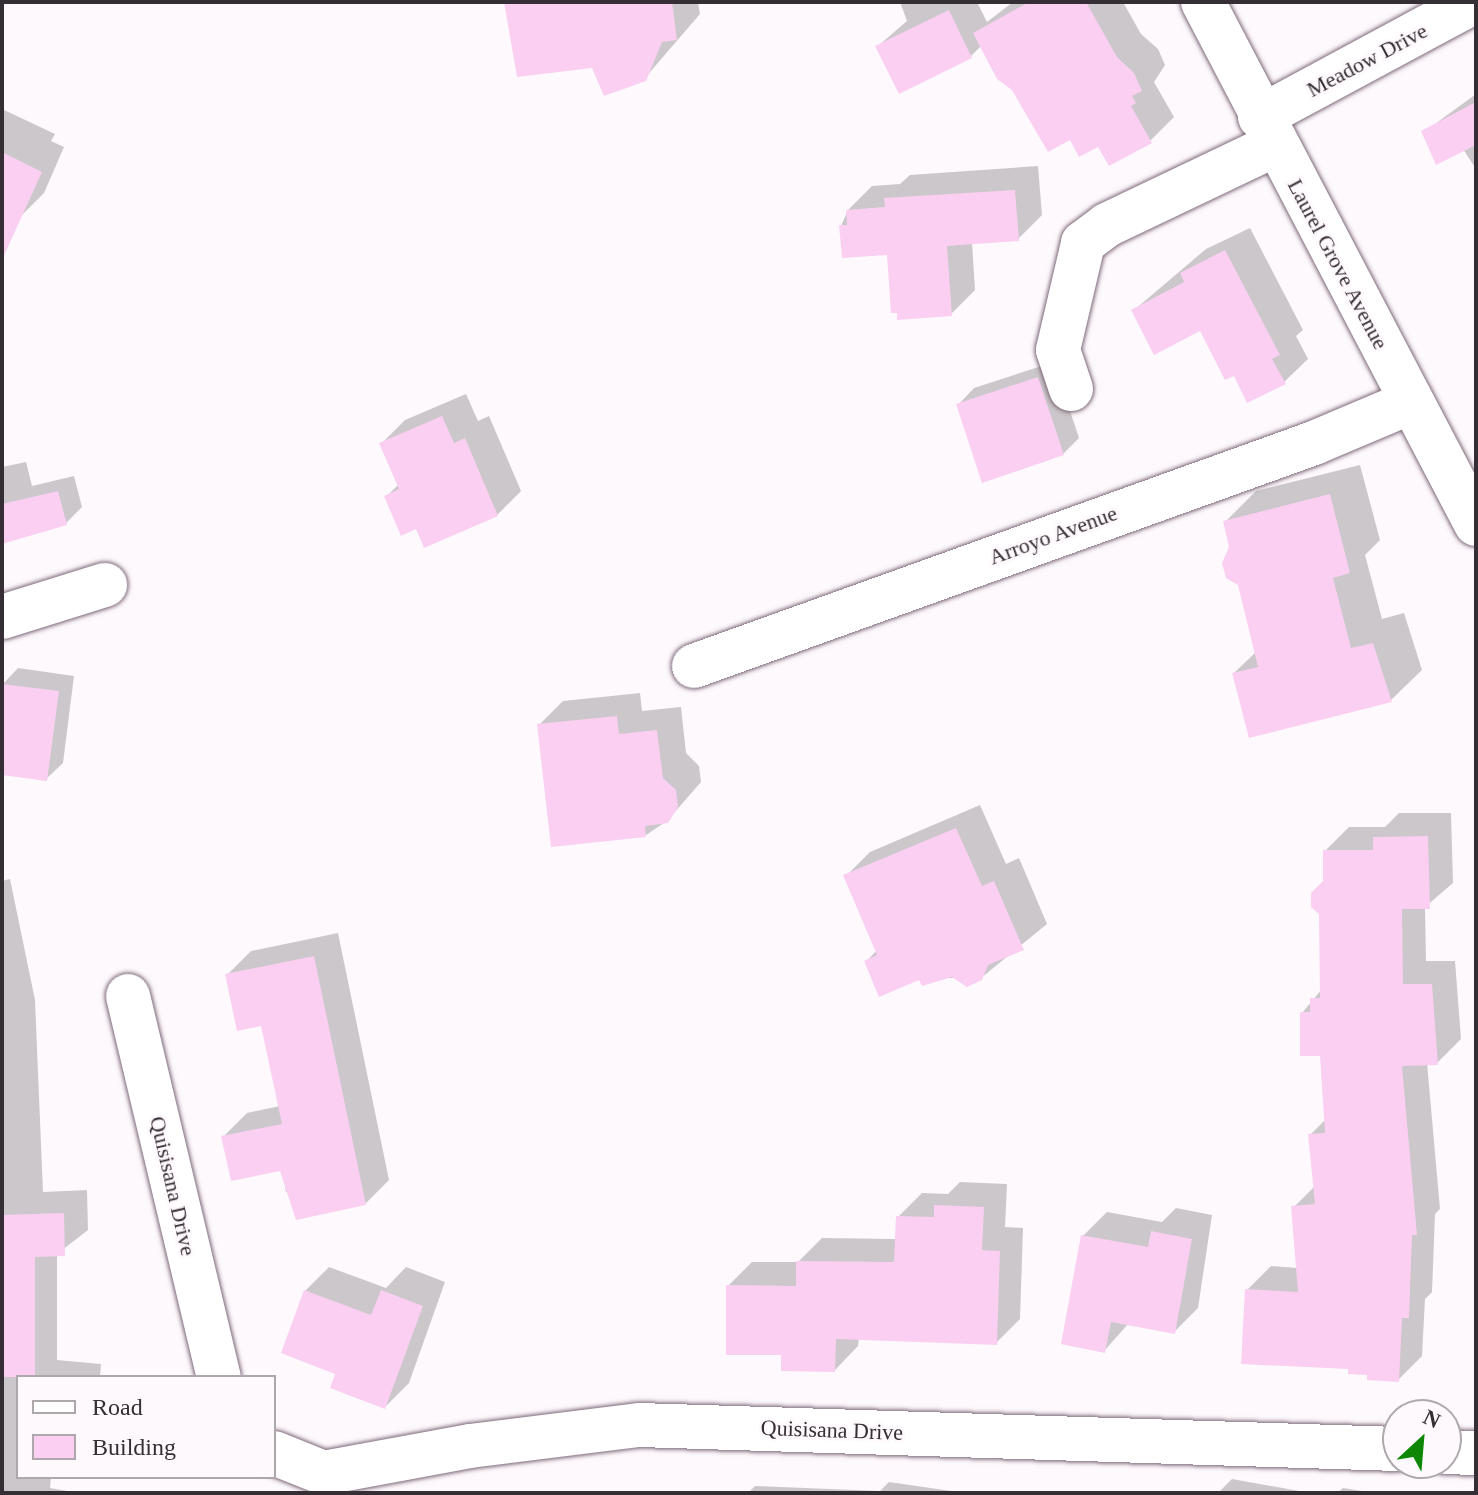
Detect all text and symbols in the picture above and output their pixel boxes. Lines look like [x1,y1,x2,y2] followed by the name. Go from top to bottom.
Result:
[1302,17,1432,103] street label: Meadow Drive
[1282,174,1394,354] street label: Laurel Grove Avenue
[985,499,1121,571] street label: Arroyo Avenue
[144,1114,202,1258] street label: Quisisana Drive
[16,1375,276,1479] legend
[92,1394,143,1420] text: Road
[1382,1399,1462,1479] north arrow
[1419,1404,1444,1433] text: N
[760,1414,904,1446] street label: Quisisana Drive
[92,1434,176,1460] text: Building

